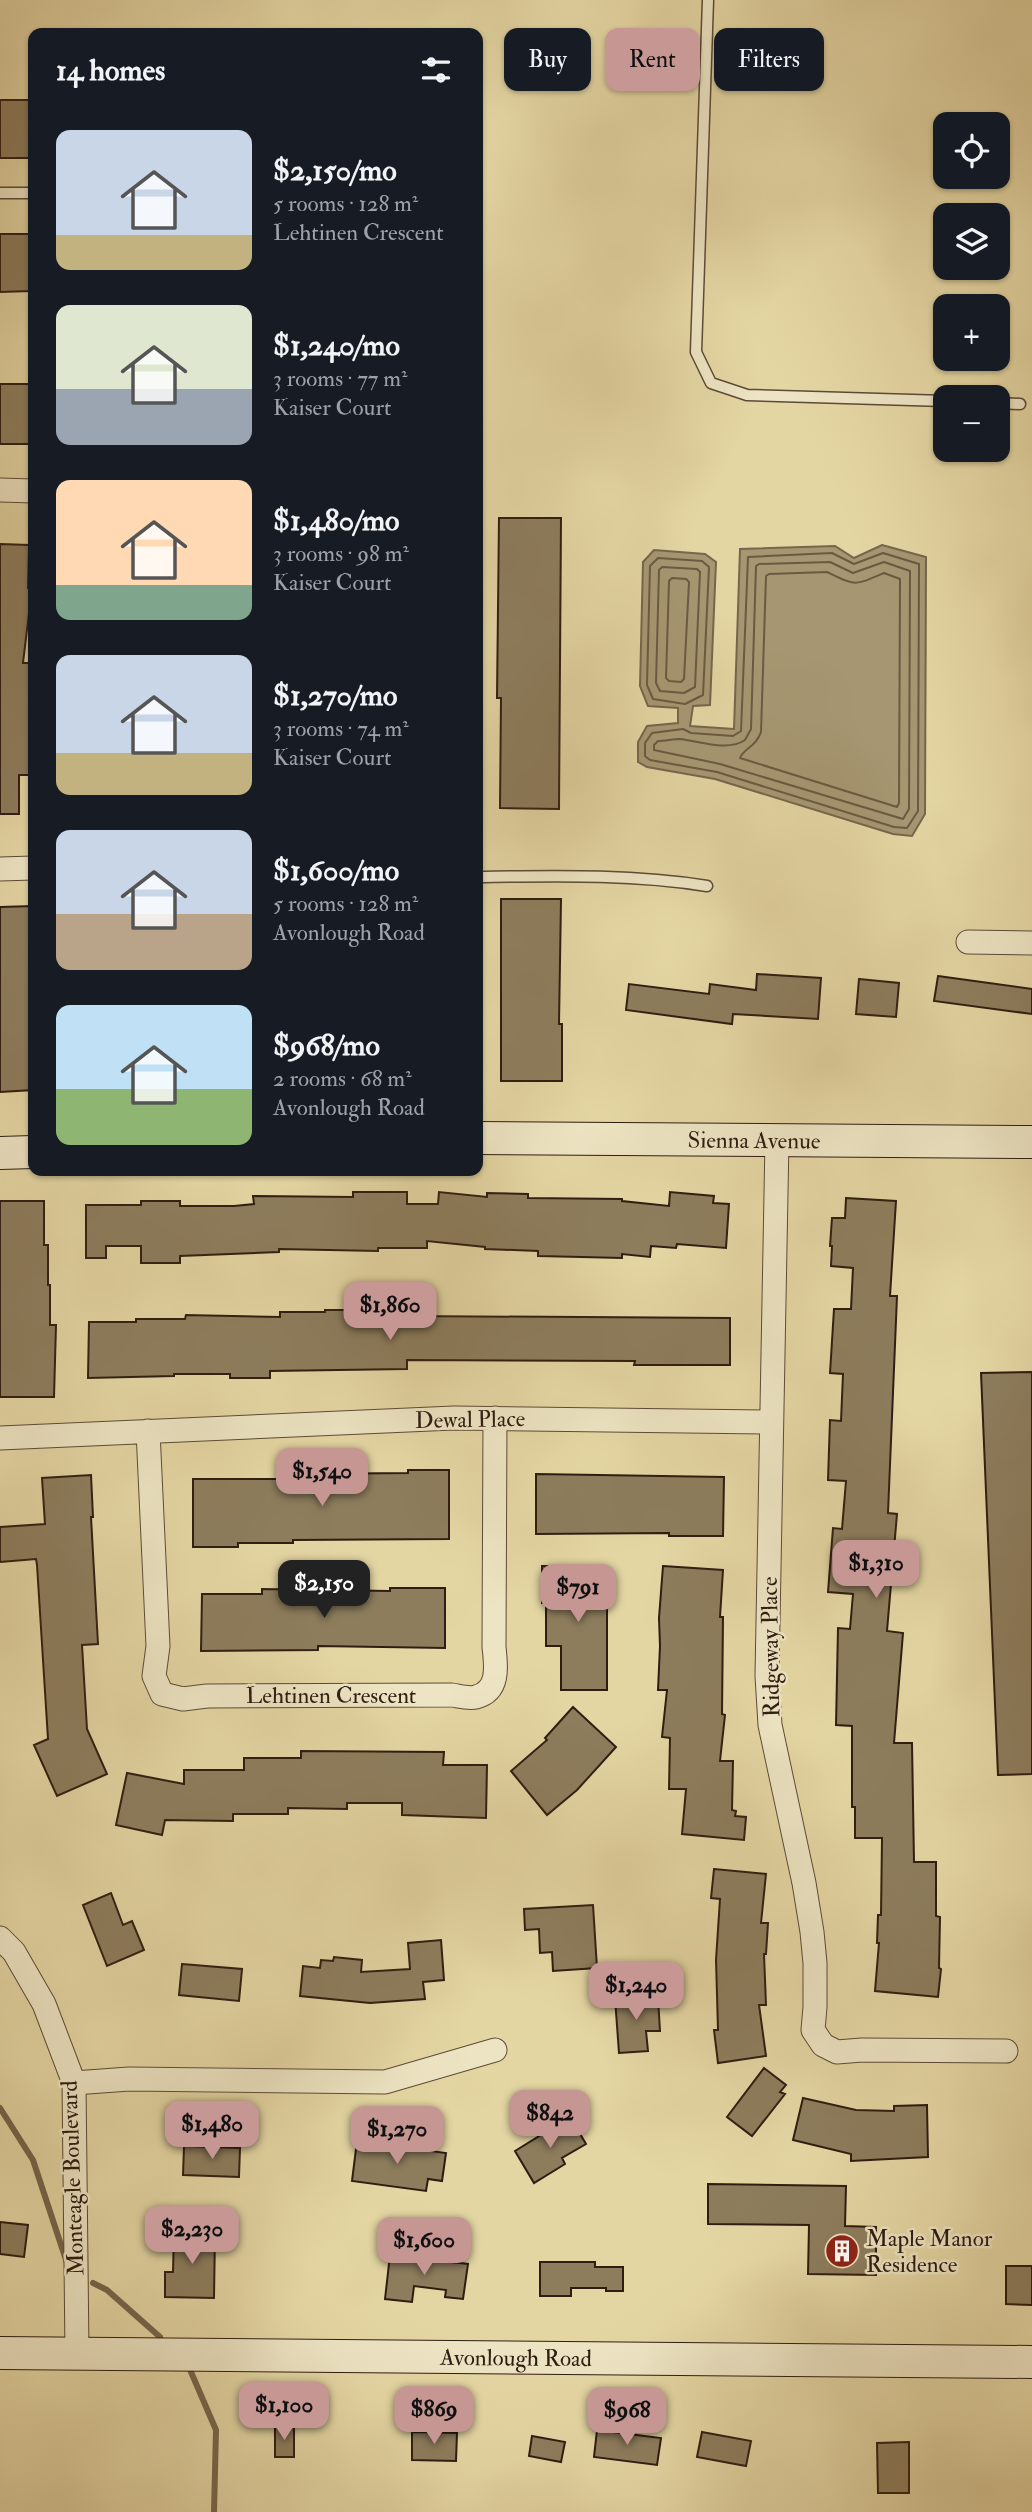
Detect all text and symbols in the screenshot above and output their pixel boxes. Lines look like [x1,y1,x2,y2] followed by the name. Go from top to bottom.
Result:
[504,28,591,91] chip: Buy
[605,28,700,91] chip: Rent
[714,28,824,91] chip: Filters
[417,51,455,89] icon: filters
[56,52,165,89] text: 14 homes
[933,112,1010,462] map controls
[933,112,1010,189] button: locate
[273,152,397,189] text: $2,150/mo
[112,158,196,242] icon: home
[273,189,418,218] text: 5 rooms · 128 m²
[933,203,1010,280] button: layers
[273,218,444,247] text: Lehtinen Crescent
[933,294,1010,371] button: +
[273,327,400,364] text: $1,240/mo
[112,333,196,417] icon: home
[273,364,408,393] text: 3 rooms · 77 m²
[933,385,1010,462] button: −
[273,393,391,422] text: Kaiser Court
[273,502,400,539] text: $1,480/mo
[112,508,196,592] icon: home
[273,539,409,568] text: 3 rooms · 98 m²
[273,568,391,597] text: Kaiser Court
[273,677,397,714] text: $1,270/mo
[112,683,196,767] icon: home
[273,714,409,743] text: 3 rooms · 74 m²
[273,743,391,772] text: Kaiser Court
[273,852,399,889] text: $1,600/mo
[112,858,196,942] icon: home
[273,889,418,918] text: 5 rooms · 128 m²
[273,918,425,947] text: Avonlough Road
[273,1027,380,1064] text: $968/mo
[112,1033,196,1117] icon: home
[273,1064,412,1093] text: 2 rooms · 68 m²
[273,1093,425,1122] text: Avonlough Road
[687,1126,821,1155] street label: Sienna Avenue
[333,1282,447,1342] pin: $1,860
[360,1290,420,1319] text: $1,860
[415,1404,526,1435] street label: Dewal Place
[265,1448,379,1508] pin: $1,540
[292,1456,352,1485] text: $1,540
[819,1540,933,1600] pin: $1,310
[848,1548,904,1577] text: $1,310
[267,1560,381,1620] pin: $2,150
[537,1564,619,1624] pin: $791
[294,1568,354,1597] text: $2,150
[556,1572,600,1601] text: $791
[755,1576,786,1718] street label: Ridgeway Place
[246,1681,416,1710] street label: Lehtinen Crescent
[579,1962,693,2022] pin: $1,240
[605,1970,667,1999] text: $1,240
[55,2080,90,2276] street label: Monteagle Boulevard
[509,2090,591,2150] pin: $842
[526,2098,574,2127] text: $842
[155,2102,269,2161] pin: $1,480
[340,2106,454,2166] pin: $1,270
[181,2109,243,2138] text: $1,480
[367,2114,427,2143] text: $1,270
[135,2206,249,2266] pin: $2,230
[161,2214,223,2243] text: $2,230
[367,2218,481,2277] pin: $1,600
[866,2224,993,2279] place label: Maple Manor Residence
[393,2225,455,2254] text: $1,600
[823,2232,861,2270] building icon: Maple Manor Residence
[439,2343,592,2373] street label: Avonlough Road
[227,2382,341,2442] pin: $1,100
[393,2386,475,2446] pin: $869
[586,2388,668,2447] pin: $968
[255,2390,313,2419] text: $1,100
[410,2394,458,2423] text: $869
[603,2395,651,2424] text: $968

